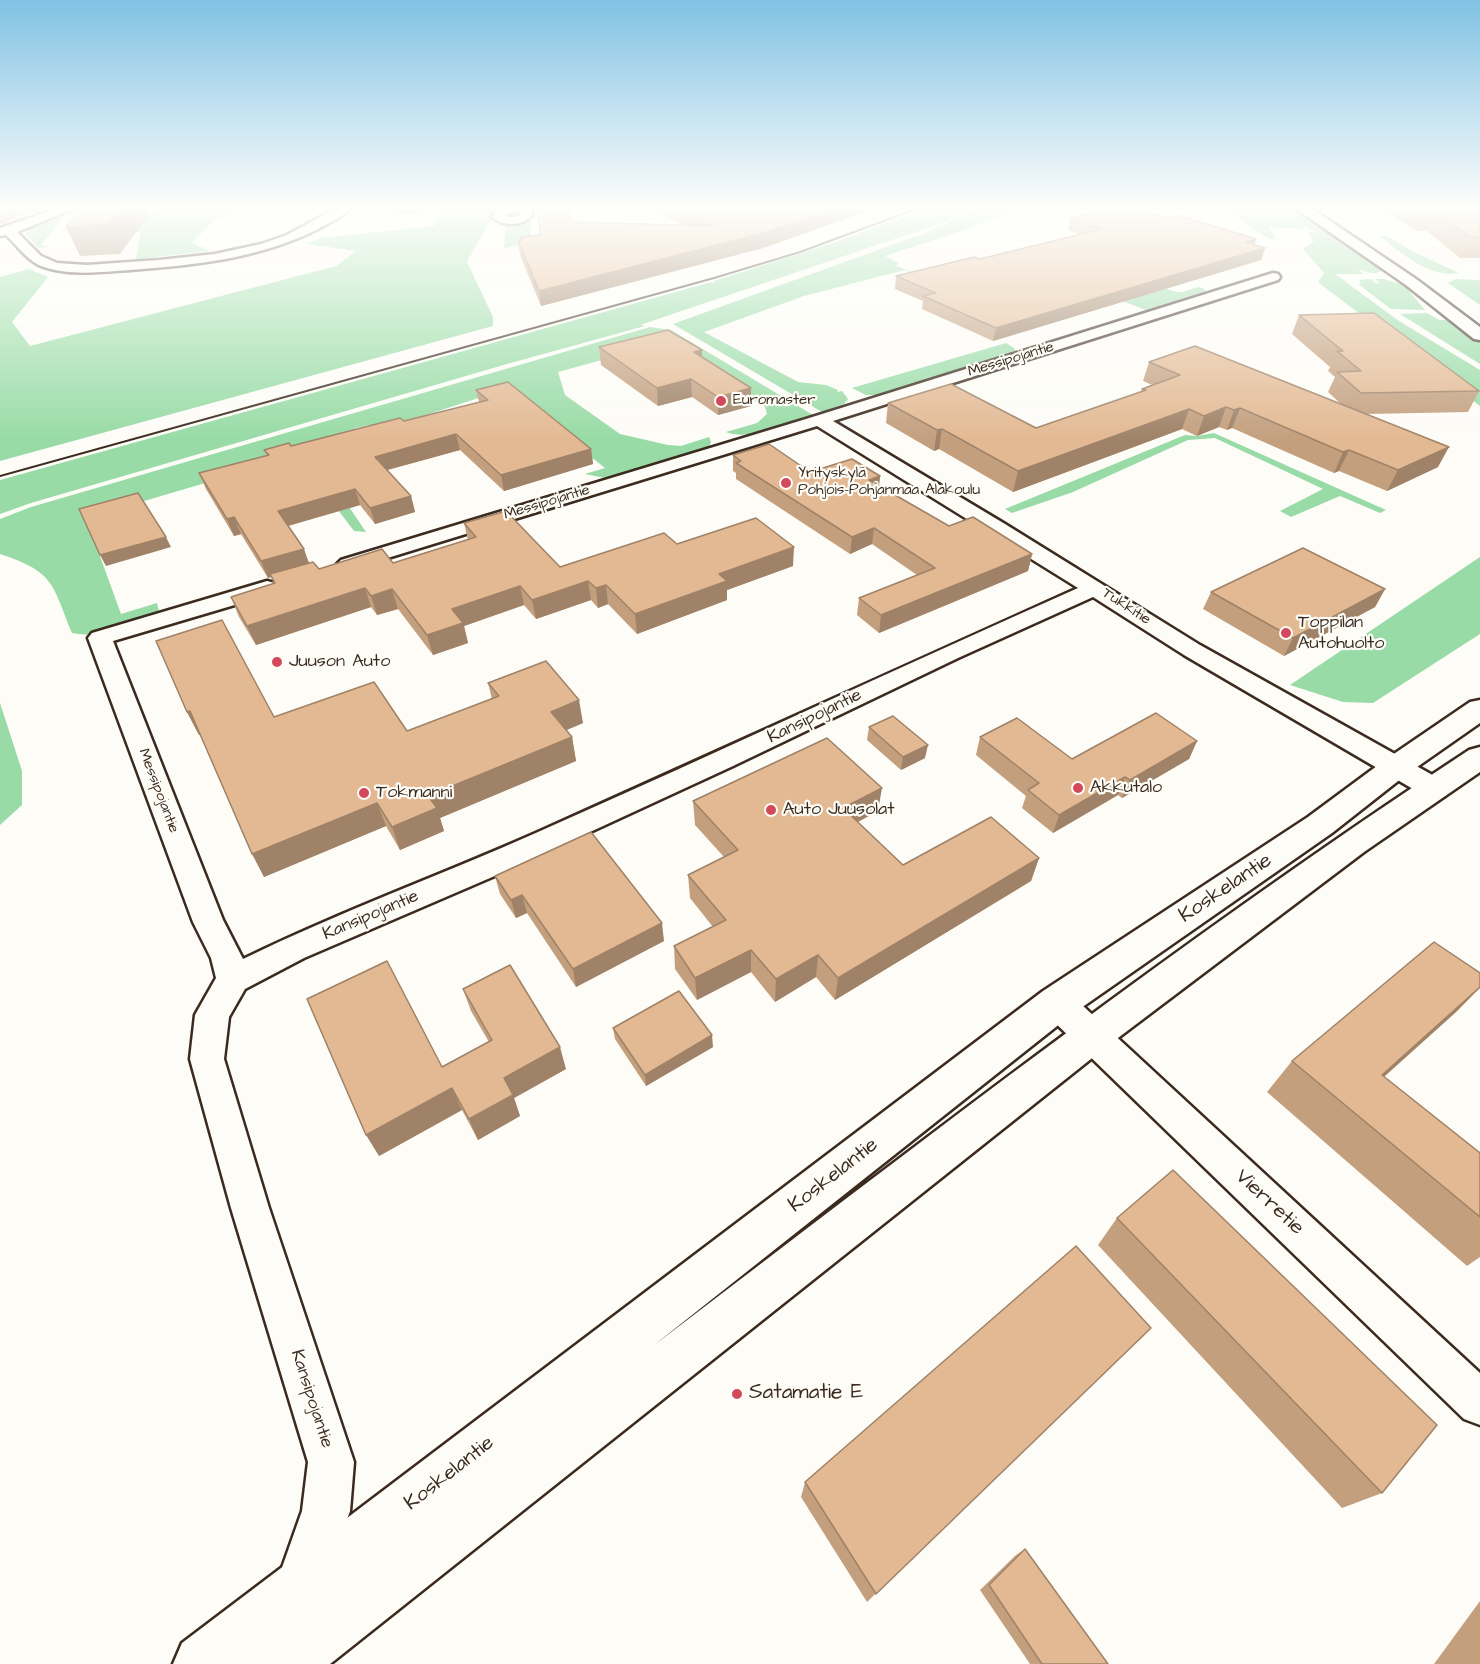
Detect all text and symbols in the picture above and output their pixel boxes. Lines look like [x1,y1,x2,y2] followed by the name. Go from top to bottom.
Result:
[966,338,1056,382] street label: Messipojantie
[733,392,816,410] place label: Euromaster
[714,394,728,408] marker: Euromaster
[798,465,980,500] place label: Yrityskylä Pohjois-Pohjanmaa Alakoulu
[779,476,793,490] marker: Yrityskylä Pohjois-Pohjanmaa Alakoulu
[502,481,592,525] street label: Messipojantie
[1098,585,1154,629] street label: Tukkitie
[1298,612,1384,654] place label: Toppilan Autohuolto
[1279,626,1293,640] marker: Toppilan Autohuolto
[289,651,390,673] place label: Juuson Auto
[270,655,284,669] marker: Juuson Auto
[764,685,866,749] street label: Kansipojantie
[134,746,182,836] street label: Messipojantie
[1090,777,1162,799] place label: Akkutalo
[1071,781,1085,795] marker: Akkutalo
[376,782,452,804] place label: Tokmanni
[357,786,371,800] marker: Tokmanni
[783,799,895,821] place label: Auto Juusolat
[764,803,778,817] marker: Auto Juusolat
[1175,849,1277,929] street label: Koskelantie
[320,886,422,946] street label: Kansipojantie
[784,1133,884,1219] street label: Koskelantie
[1229,1165,1309,1241] street label: Vierretie
[285,1347,337,1451] street label: Kansipojantie
[749,1381,863,1407] place label: Satamatie E
[730,1387,744,1401] marker: Satamatie E
[400,1431,500,1517] street label: Koskelantie

